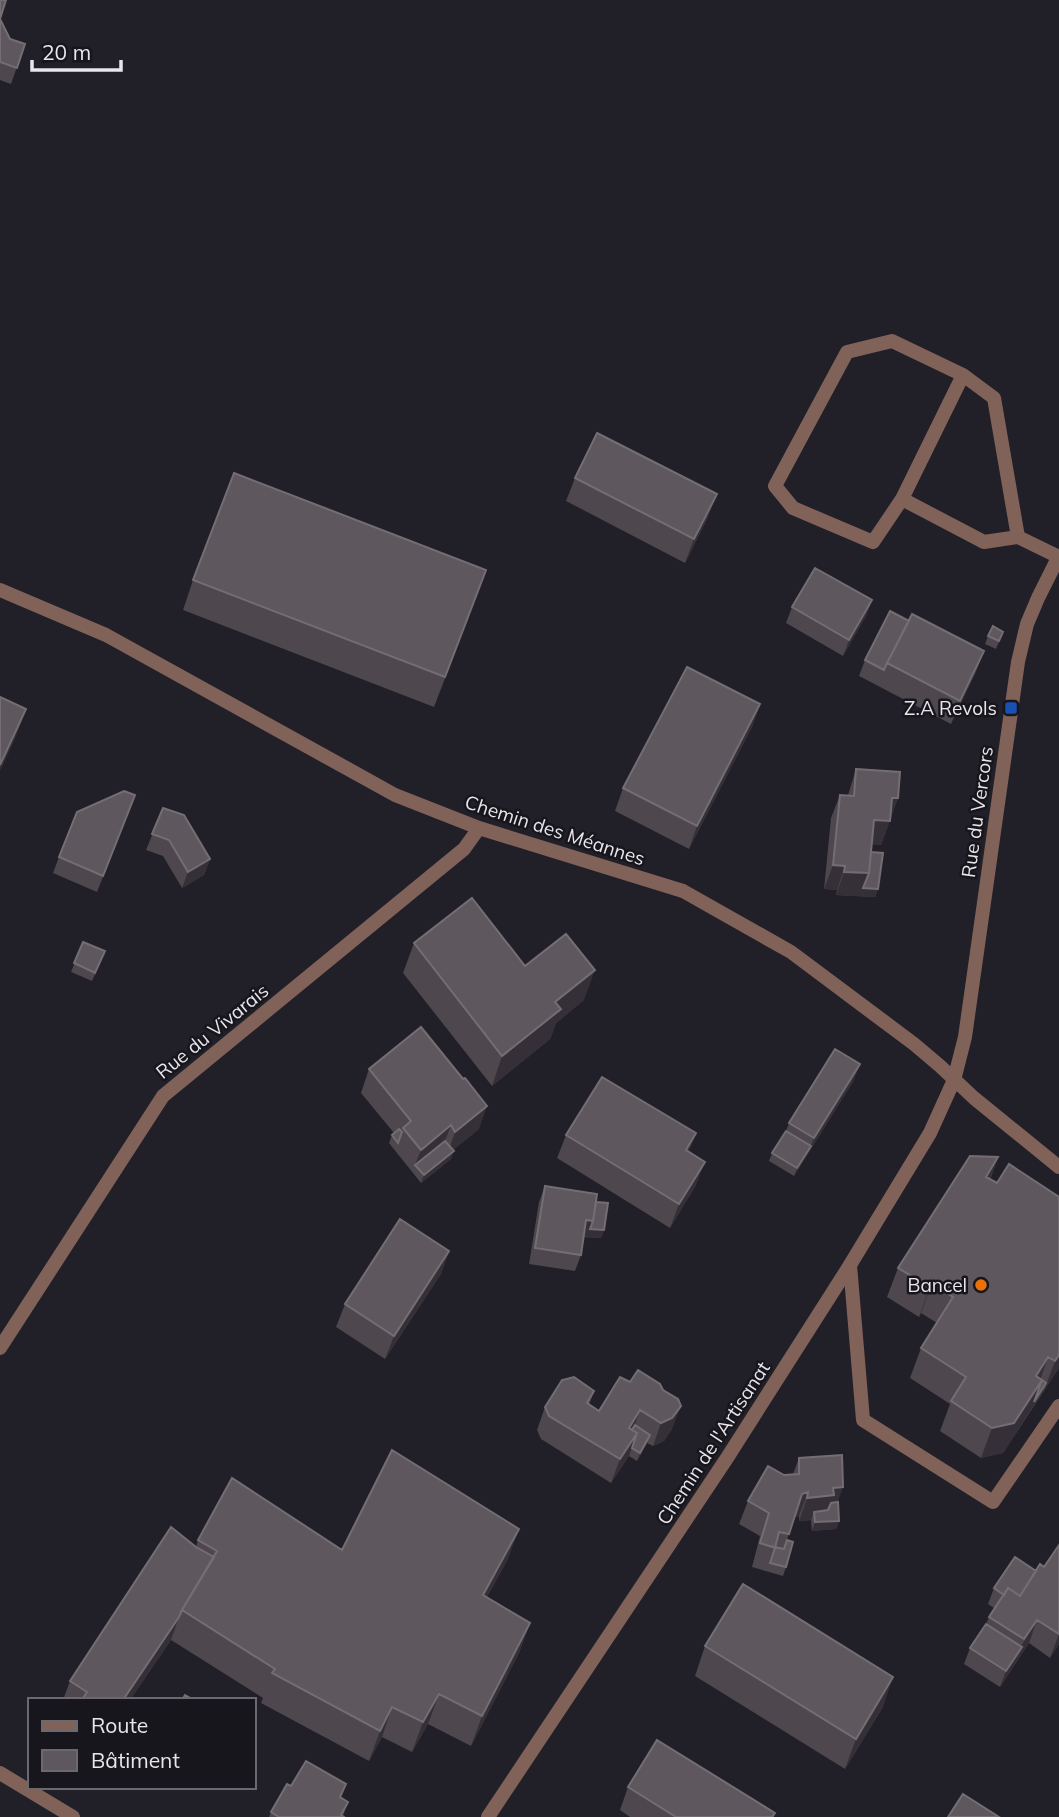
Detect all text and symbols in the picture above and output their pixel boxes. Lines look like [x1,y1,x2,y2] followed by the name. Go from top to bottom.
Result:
[32,28,121,72] scale bar
[42,39,91,65] text: 20 m
[904,696,997,720] place label: Z.A Revols
[1003,700,1019,716] marker: Z.A Revols
[956,745,998,879] street label: Rue du Vercors
[462,790,648,870] street label: Chemin des Méannes
[151,978,273,1084] street label: Rue du Vivarais
[907,1273,967,1297] place label: Bancel
[973,1277,989,1293] marker: Bancel
[651,1357,775,1529] street label: Chemin de l'Artisanat
[28,1698,256,1789] legend
[91,1712,148,1738] text: Route
[91,1747,180,1773] text: Bâtiment

